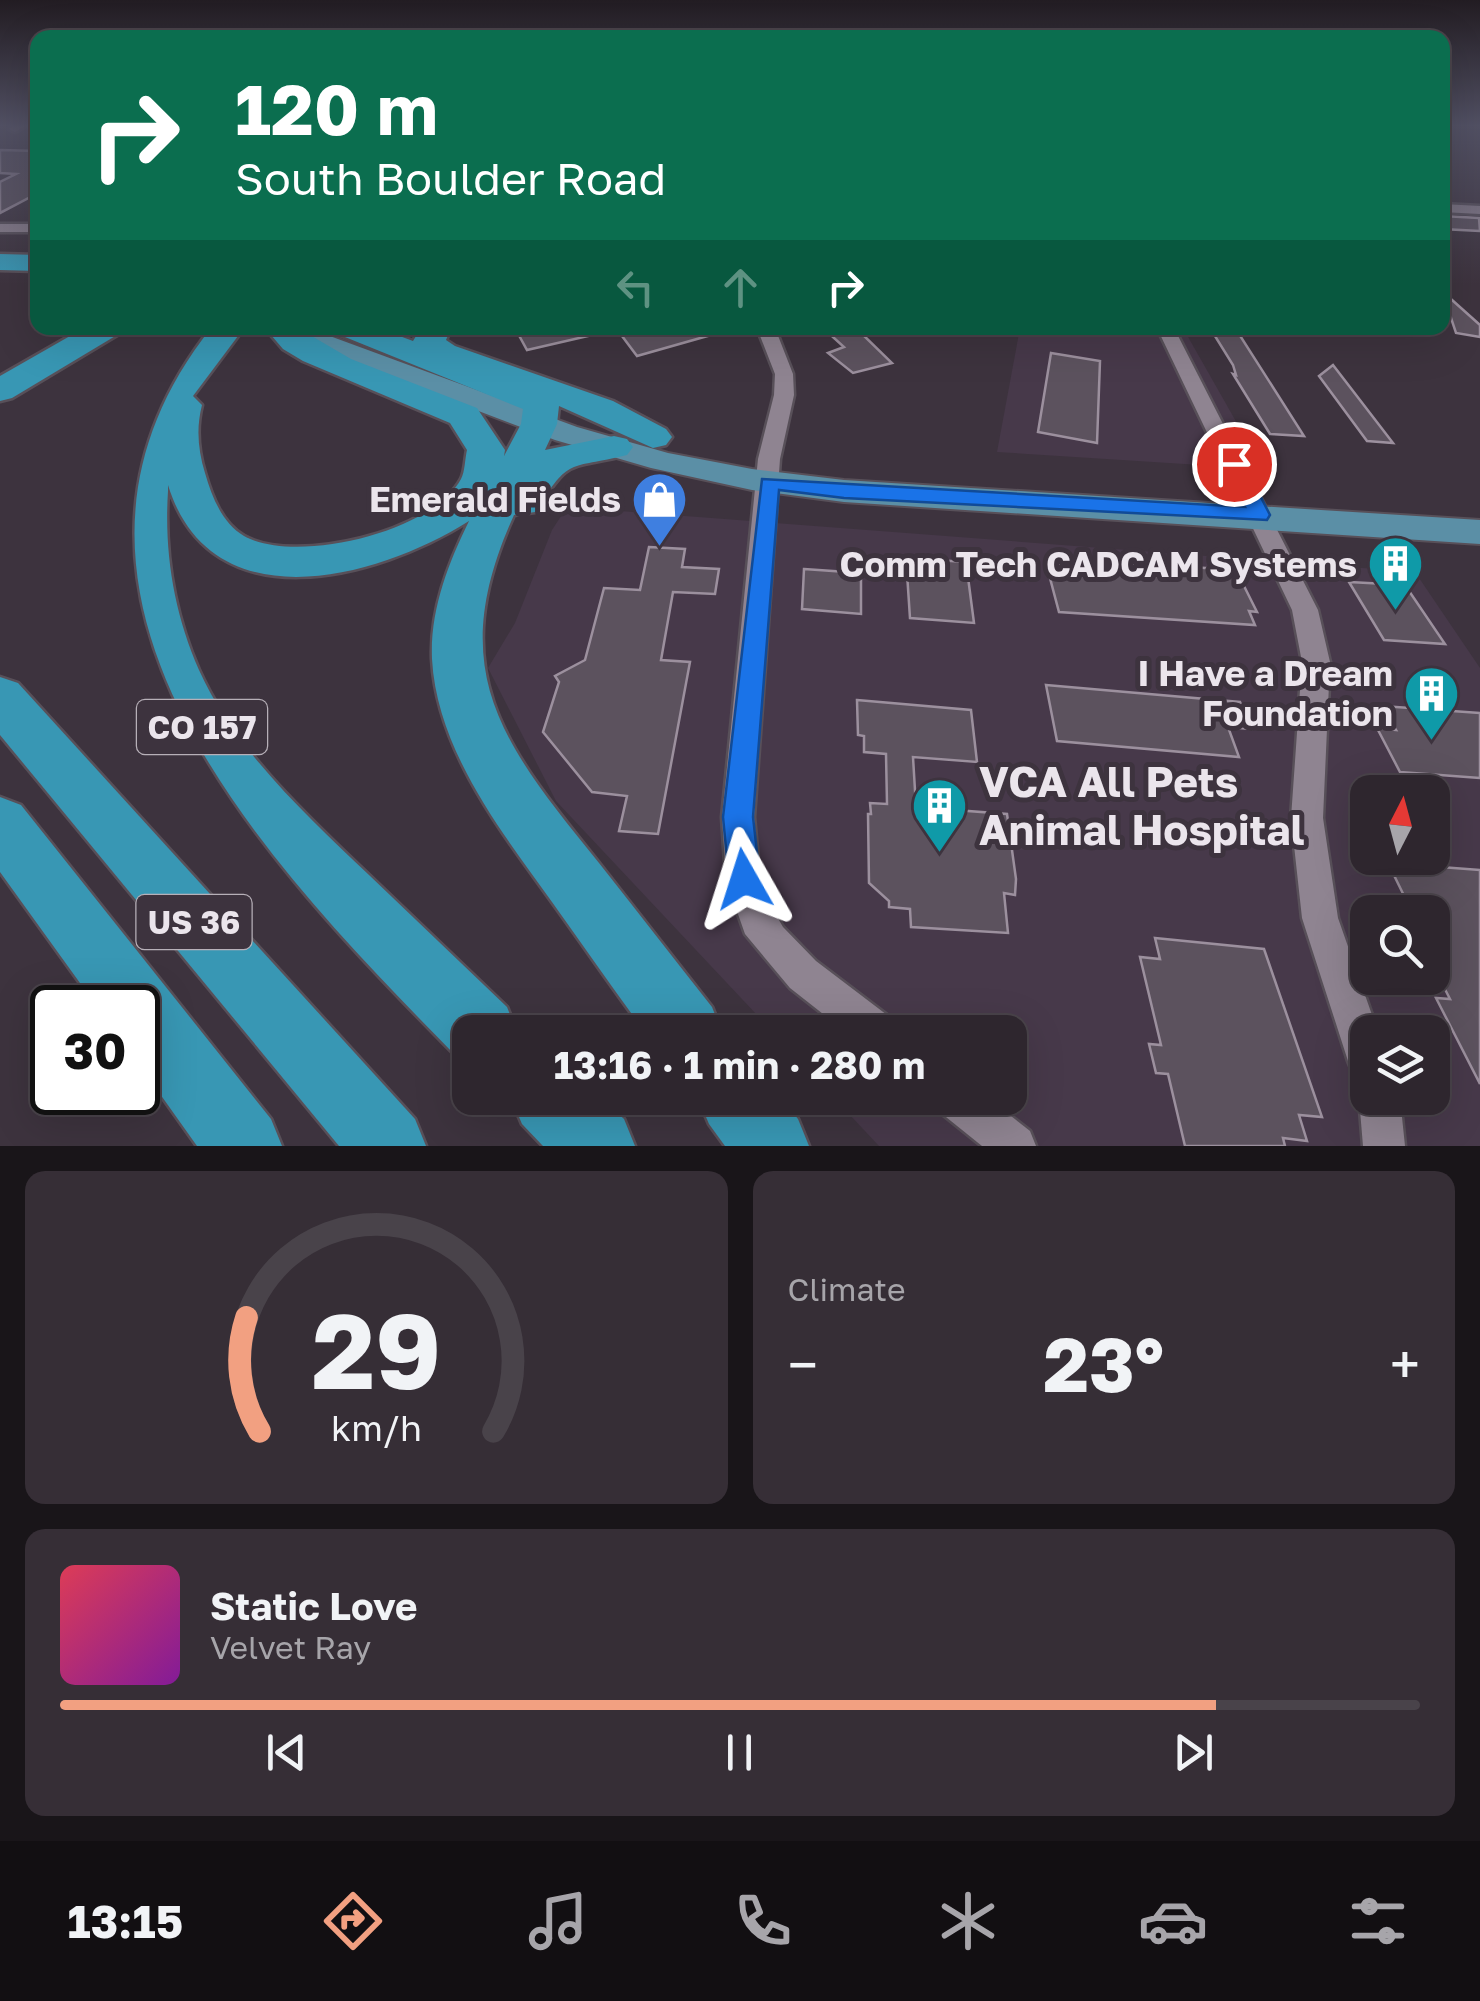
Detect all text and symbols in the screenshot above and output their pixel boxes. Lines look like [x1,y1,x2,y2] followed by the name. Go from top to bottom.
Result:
[235,66,438,150] text: 120 m
[70,70,200,200] icon: right
[235,151,666,205] text: South Boulder Road
[608,260,663,315] icon: left
[713,260,768,315] icon: ahead
[818,260,873,315] icon: right
[1192,422,1277,507] pin
[1207,437,1262,492] icon: arrive
[630,469,690,548] shop icon: Emerald Fields
[369,478,621,520] place label: Emerald Fields
[1366,534,1426,613] building icon: Comm Tech CADCAM Systems
[840,543,1357,585] place label: Comm Tech CADCAM Systems
[1138,652,1393,734] place label: I Have a Dream Foundation
[1402,663,1462,742] building icon: I Have a Dream Foundation
[137,700,267,754] road number: CO 157
[979,756,1305,854] place label: VCA All Pets Animal Hospital
[910,775,970,854] building icon: VCA All Pets Animal Hospital
[1350,775,1450,875] north arrow
[1350,775,1450,1115] map controls
[692,827,796,931] position arrow
[136,895,252,949] road number: US 36
[1350,895,1450,995] button: search
[30,985,160,1115] speed limit sign: 30
[1350,1015,1450,1115] button: layers
[554,1042,925,1087] text: 13:16 · 1 min · 280 m
[788,1270,906,1308] text: Climate
[312,1287,441,1412] text: 29
[1043,1318,1164,1409] text: 23°
[788,1331,818,1397] text: −
[1390,1331,1420,1397] text: +
[331,1406,422,1449] text: km/h
[210,1583,417,1628] text: Static Love
[210,1628,371,1666] text: Velvet Ray
[259,1725,314,1780] icon: previous
[712,1725,767,1780] icon: pause
[1166,1725,1221,1780] icon: next
[318,1886,388,1956] icon: directions
[523,1886,593,1956] icon: music
[728,1886,798,1956] icon: phone
[933,1886,1003,1956] icon: climate
[1138,1886,1208,1956] icon: car
[1343,1886,1413,1956] icon: filters
[67,1894,183,1948] text: 13:15

